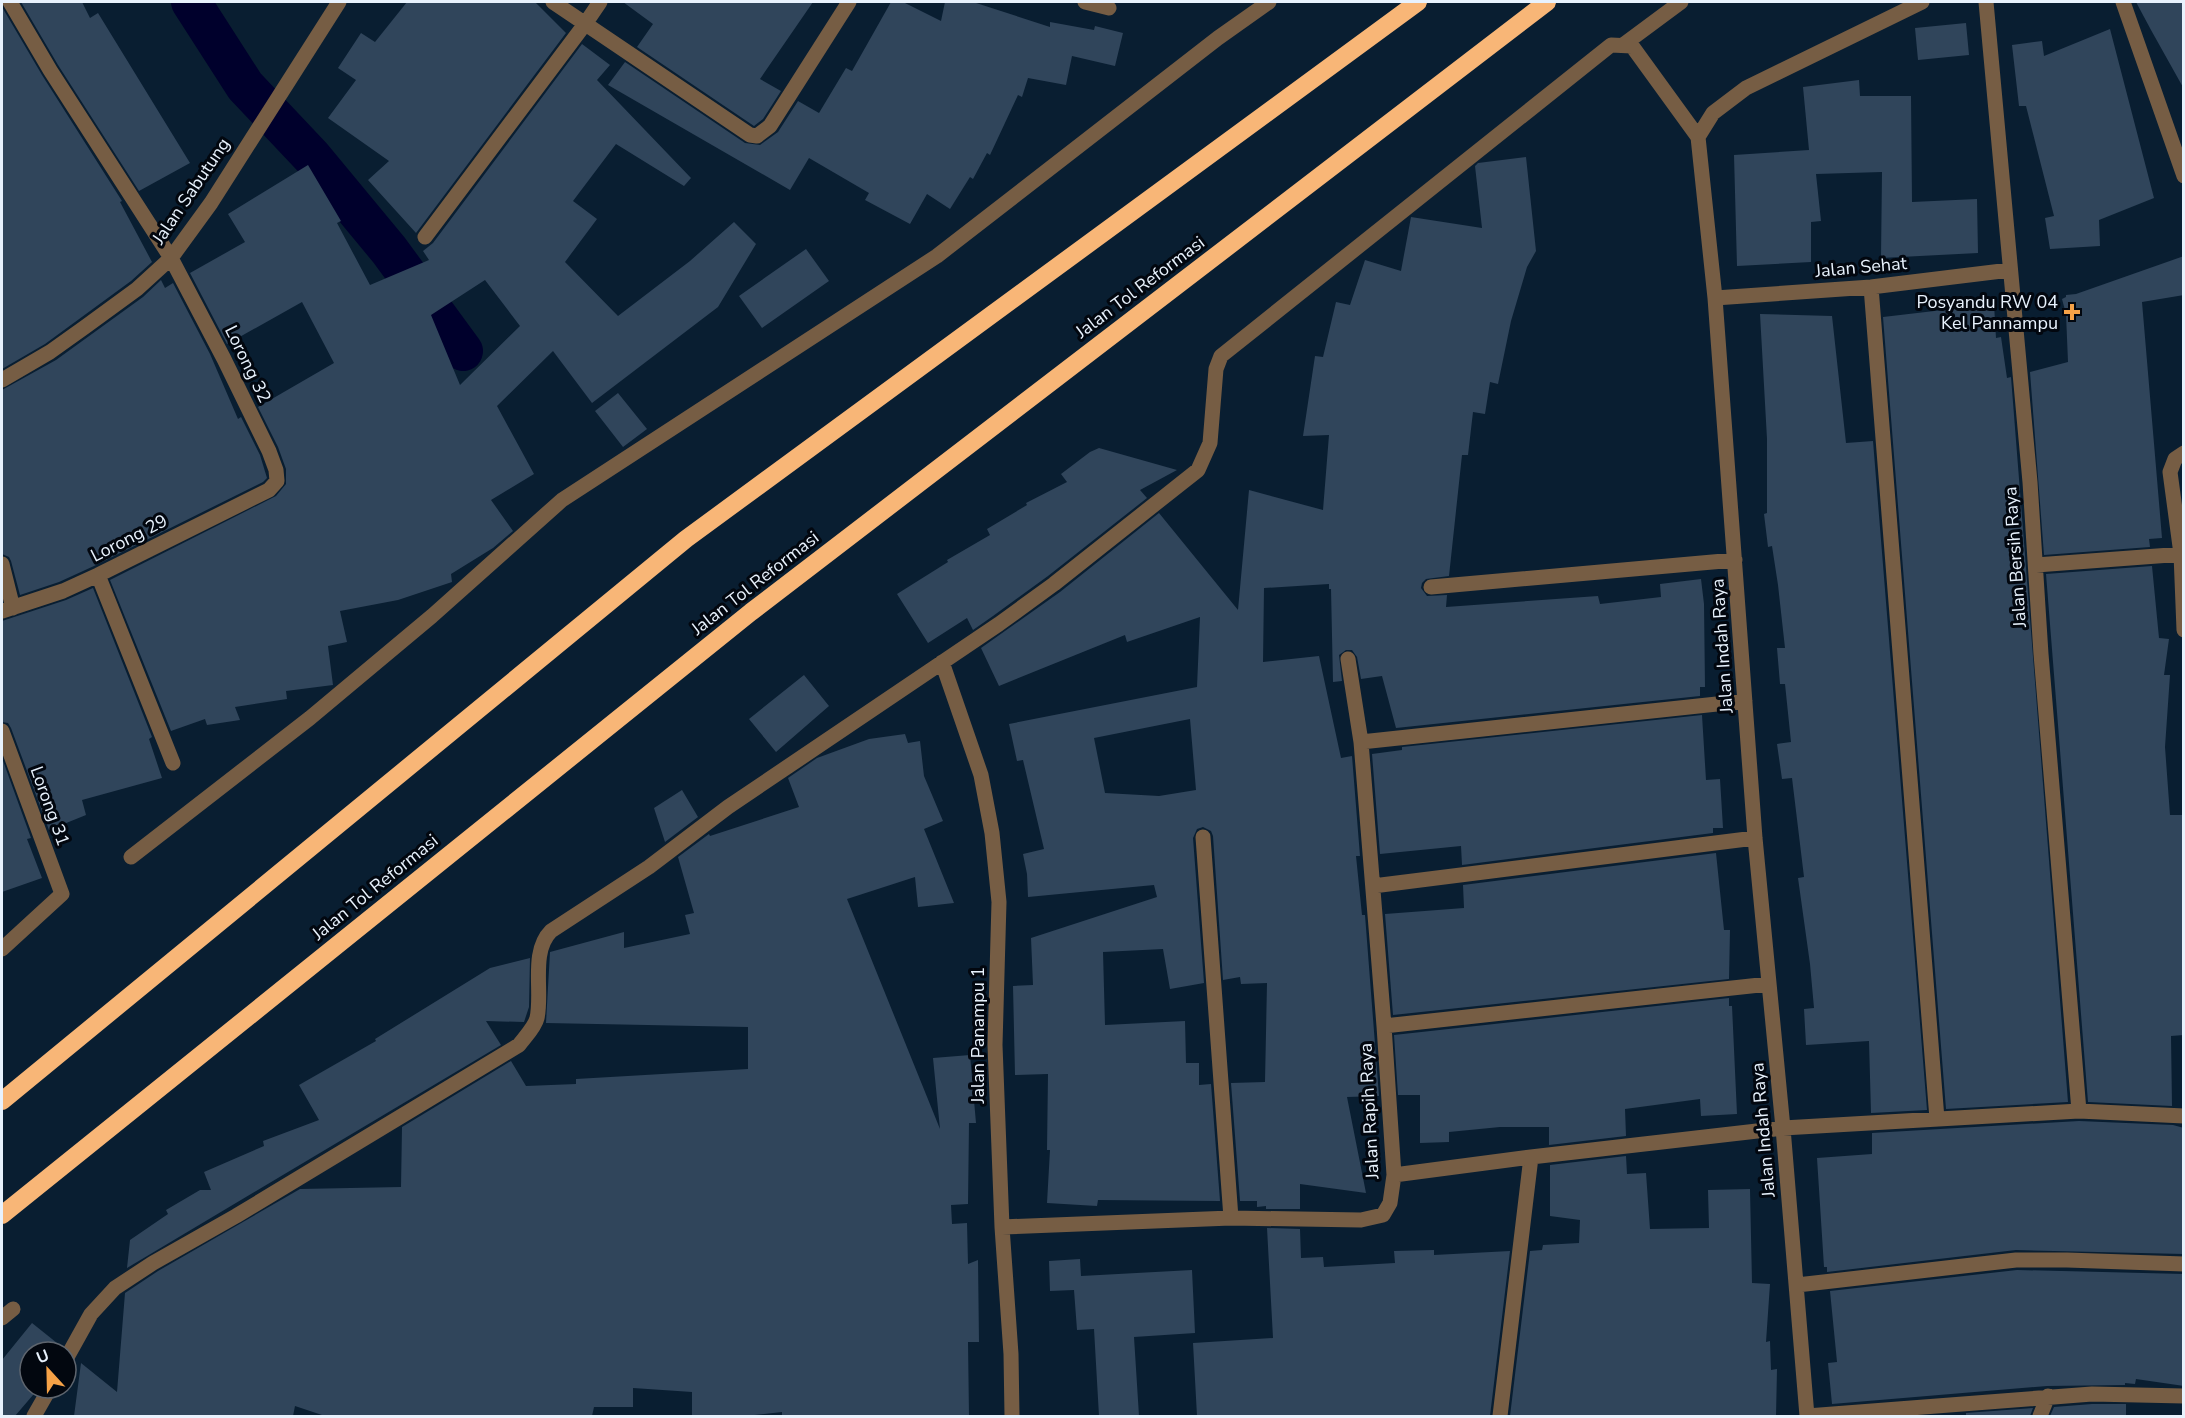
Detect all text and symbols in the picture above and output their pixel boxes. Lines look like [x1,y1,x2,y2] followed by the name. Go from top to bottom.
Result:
[146,133,235,250] street label: Jalan Sabutung
[1070,231,1209,344] street label: Jalan Tol Reformasi
[1813,251,1908,283] street label: Jalan Sehat
[1917,290,2058,335] place label: Posyandu RW 04 Kel Pannampu
[2063,303,2081,321] marker: Posyandu RW 04 Kel Pannampu
[219,321,277,407] street label: Lorong 32
[1998,486,2032,629] street label: Jalan Bersih Raya
[87,508,171,568] street label: Lorong 29
[685,526,824,641] street label: Jalan Tol Reformasi
[1705,578,1739,715] street label: Jalan Indah Raya
[25,763,75,849] street label: Lorong 31
[306,829,443,946] street label: Jalan Tol Reformasi
[966,967,990,1104] street label: Jalan Panampu 1
[1353,1042,1385,1181] street label: Jalan Rapih Raya
[1745,1062,1781,1199] street label: Jalan Indah Raya
[18,1340,78,1400] north arrow
[33,1345,52,1369] text: U

